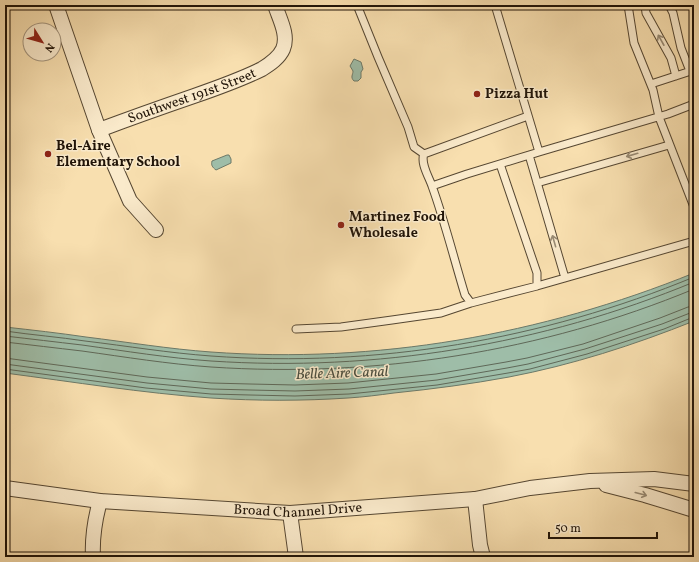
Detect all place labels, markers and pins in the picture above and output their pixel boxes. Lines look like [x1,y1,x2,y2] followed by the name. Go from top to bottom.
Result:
[485,85,548,104] place label: Pizza Hut
[472,89,482,99] marker: Pizza Hut
[56,137,180,172] place label: Bel-Aire Elementary School
[43,149,53,159] marker: Bel-Aire Elementary School
[349,208,446,243] place label: Martinez Food Wholesale
[336,220,346,230] marker: Martinez Food Wholesale

